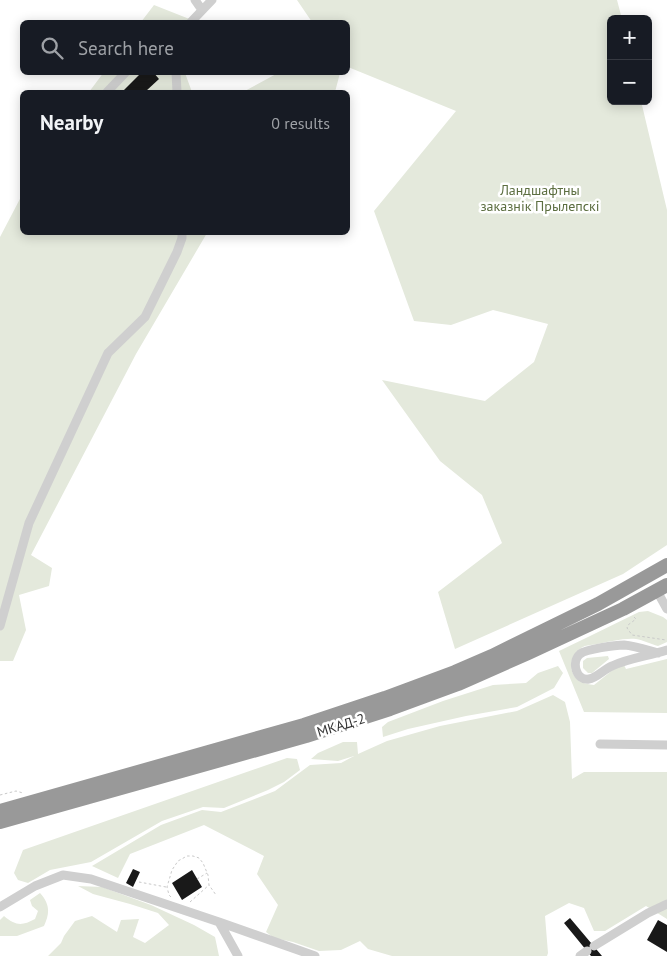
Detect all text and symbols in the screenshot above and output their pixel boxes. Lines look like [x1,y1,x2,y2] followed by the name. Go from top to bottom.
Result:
[607,15,652,105] map controls
[607,15,652,60] button: +
[20,20,350,75] search box
[38,34,66,62] icon: search
[78,36,174,60] text: Search here
[607,60,652,105] button: −
[40,109,103,136] text: Nearby
[271,113,330,133] text: 0 results
[480,181,600,215] park label: Ландшафтны заказнік Прылепскі
[315,709,367,741] street label: МКАД-2

